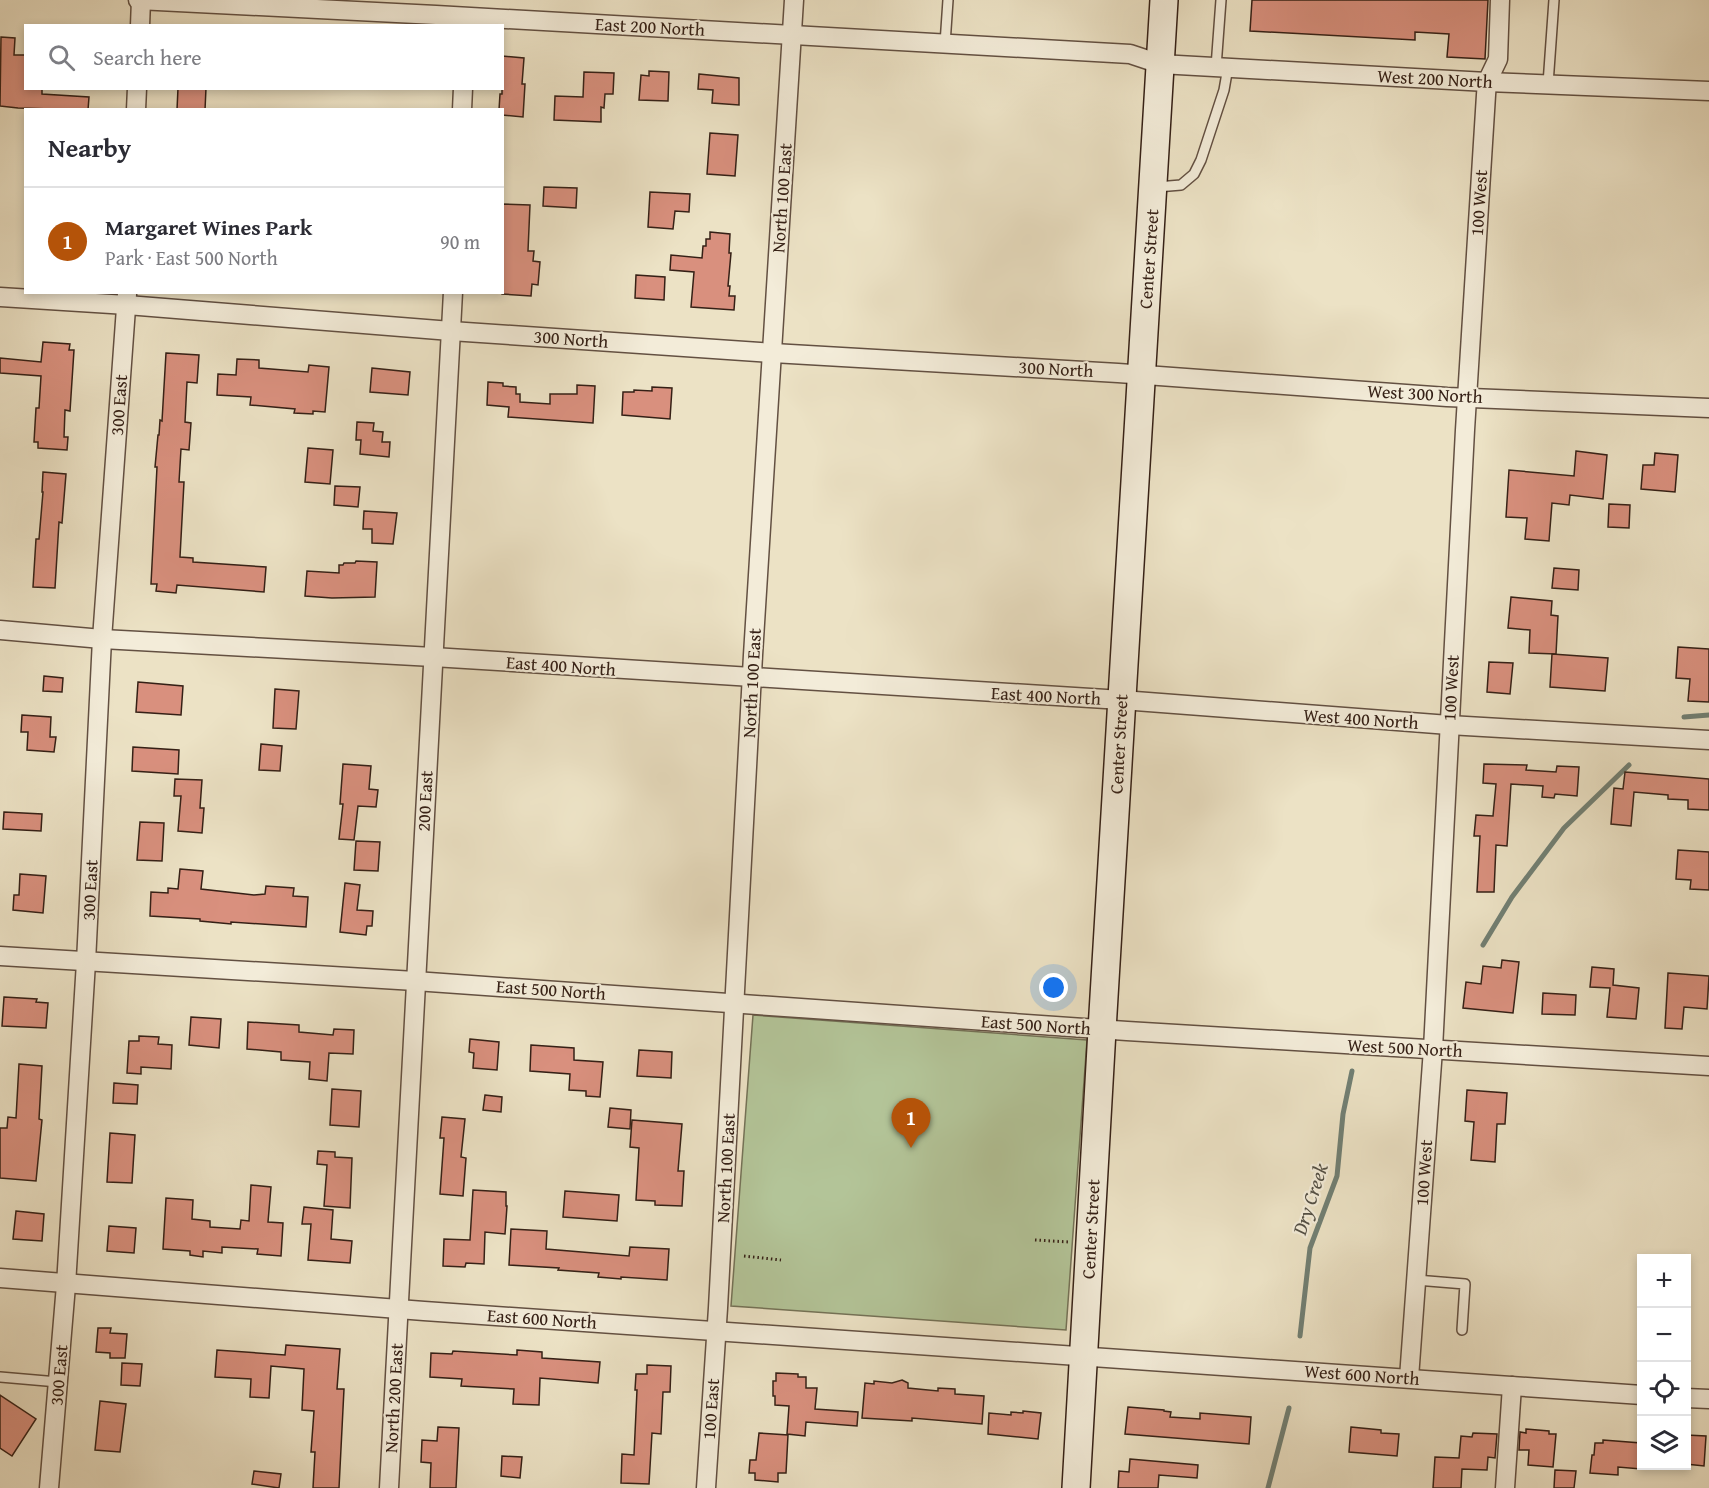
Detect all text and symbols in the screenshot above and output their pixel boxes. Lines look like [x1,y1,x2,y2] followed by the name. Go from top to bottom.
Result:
[594,10,706,43] street label: East 200 North
[24,24,504,90] search box
[45,41,78,74] icon: search
[93,41,202,73] text: Search here
[1377,62,1493,95] street label: West 200 North
[48,128,131,167] text: Nearby
[764,142,799,254] street label: North 100 East
[1463,168,1494,237] street label: 100 West
[1132,207,1166,310] street label: Center Street
[105,211,312,243] text: Margaret Wines Park
[62,227,73,256] text: 1
[440,227,480,256] text: 90 m
[105,243,278,272] text: Park · East 500 North
[533,322,609,355] street label: 300 North
[1018,353,1094,384] street label: 300 North
[103,373,134,436] street label: 300 East
[1367,377,1483,410] street label: West 300 North
[735,627,768,739] street label: North 100 East
[505,648,617,683] street label: East 400 North
[1435,653,1466,722] street label: 100 West
[990,679,1102,712] street label: East 400 North
[1102,693,1135,795] street label: Center Street
[1303,701,1419,736] street label: West 400 North
[409,769,440,832] street label: 200 East
[74,858,105,921] street label: 300 East
[495,972,607,1007] street label: East 500 North
[1039,973,1068,1002] your location
[980,1007,1092,1042] street label: East 500 North
[1347,1031,1463,1064] street label: West 500 North
[892,1098,930,1148] pin: 1
[709,1112,742,1224] street label: North 100 East
[1408,1138,1439,1207] street label: 100 West
[1284,1158,1335,1239] water label: Dry Creek
[1074,1178,1107,1280] street label: Center Street
[1637,1254,1691,1470] map controls
[1637,1254,1691,1308] button: +
[486,1301,598,1336] street label: East 600 North
[1637,1308,1691,1362] button: −
[377,1342,410,1454] street label: North 200 East
[42,1343,75,1407] street label: 300 East
[1304,1357,1420,1392] street label: West 600 North
[1637,1362,1691,1416] button: locate
[695,1377,726,1440] street label: 100 East
[1637,1416,1691,1470] button: layers

